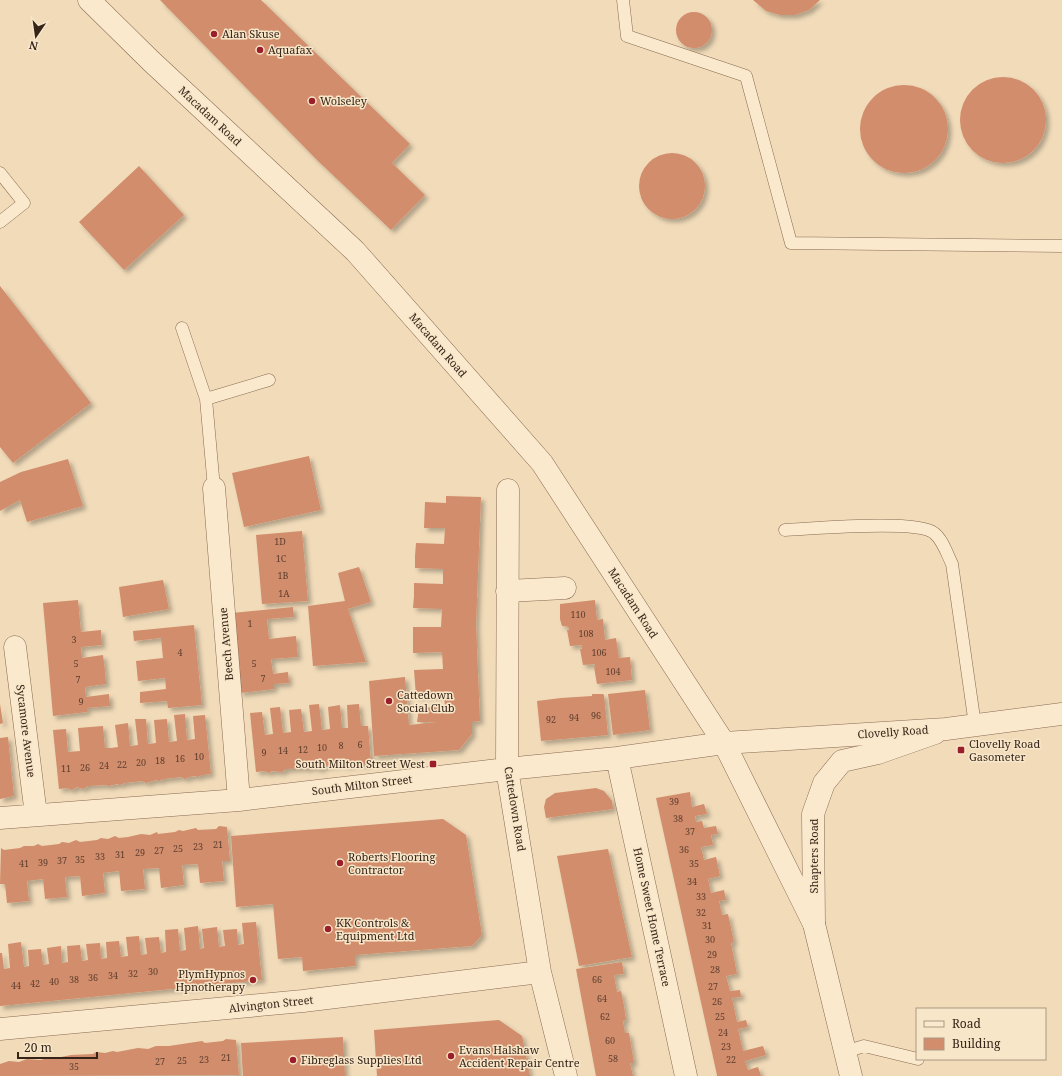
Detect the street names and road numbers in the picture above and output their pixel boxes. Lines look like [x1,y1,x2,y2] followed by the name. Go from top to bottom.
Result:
[176,83,245,149] street label: Macadam Road
[406,309,471,380] street label: Macadam Road
[605,565,662,641] street label: Macadam Road
[215,607,236,681] street label: Beech Avenue
[13,684,40,778] street label: Sycamore Avenue
[857,722,929,741] street label: Clovelly Road
[501,765,530,853] street label: Cattedown Road
[311,771,413,798] street label: South Milton Street
[806,818,821,894] street label: Shapters Road
[630,846,675,988] street label: Home Sweet Home Terrace
[228,992,314,1015] street label: Alvington Street

